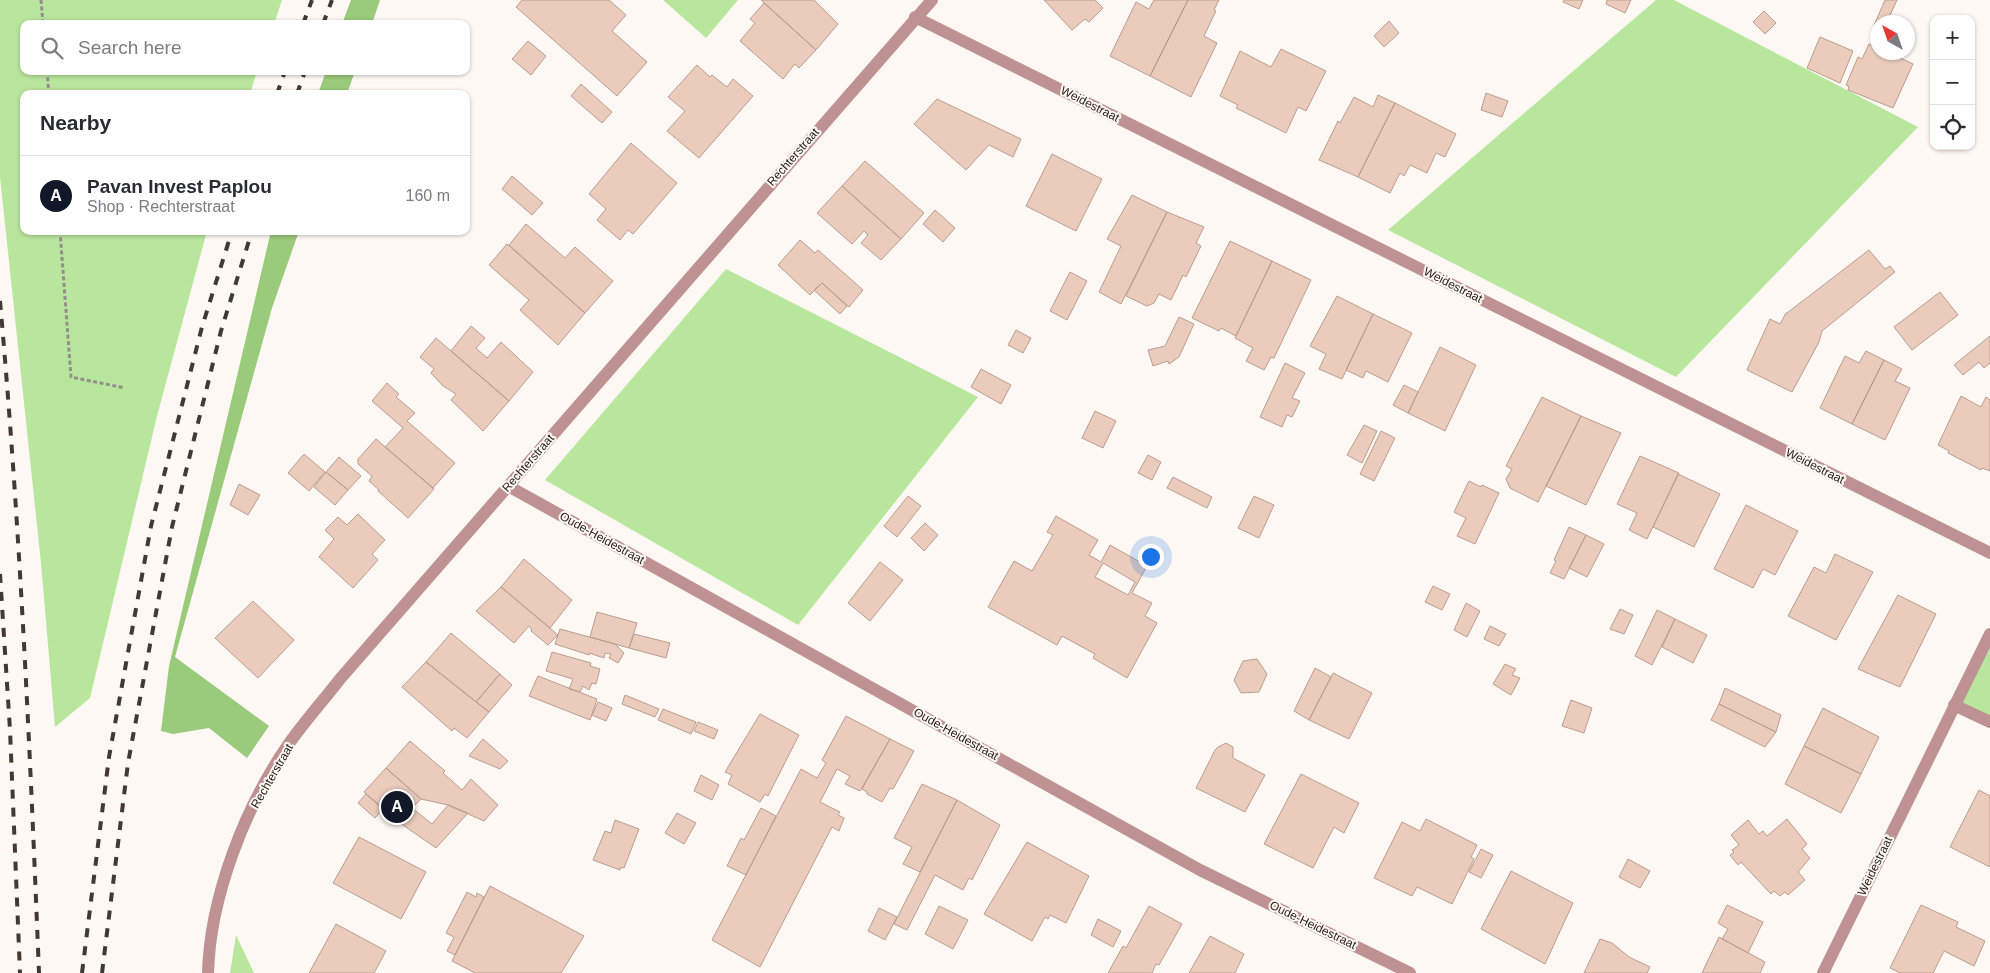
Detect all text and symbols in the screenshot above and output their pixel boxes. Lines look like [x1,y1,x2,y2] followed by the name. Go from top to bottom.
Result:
[1870,15,1915,60] north arrow
[1930,15,1975,150] map controls
[1930,15,1975,60] button: +
[20,20,470,75] search box
[38,34,66,62] icon: search
[78,37,182,58] text: Search here
[1930,60,1975,105] button: −
[1058,83,1122,125] street label: Weidestraat
[1930,105,1975,150] button: locate
[40,111,111,134] text: Nearby
[764,125,822,189] street label: Rechterstraat
[87,176,272,197] text: Pavan Invest Paplou
[50,187,62,204] text: A
[406,187,450,204] text: 160 m
[87,198,235,215] text: Shop · Rechterstraat
[1421,264,1485,306] street label: Weidestraat
[499,431,557,495] street label: Rechterstraat
[1783,445,1847,487] street label: Weidestraat
[557,509,647,567] street label: Oude-Heidestraat
[1138,544,1164,570] your location
[911,705,1001,763] street label: Oude-Heidestraat
[248,741,296,811] street label: Rechterstraat
[381,788,413,826] pin: A
[1855,834,1896,898] street label: Weidestraat
[1267,898,1359,952] street label: Oude-Heidestraat

